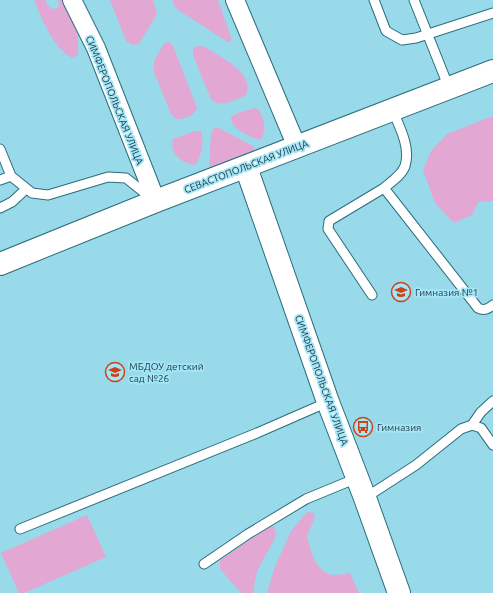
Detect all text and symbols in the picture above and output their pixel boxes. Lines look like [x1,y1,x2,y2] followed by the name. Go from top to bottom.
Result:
[84,34,146,167] street label: СИМФЕРОПОЛЬСКАЯ УЛИЦА
[183,137,310,195] street label: СЕВАСТОПОЛЬСКАЯ УЛИЦА
[390,281,412,303] school or university icon: Гимназия №1
[415,287,478,298] place label: Гимназия №1
[293,313,350,447] street label: СИМФЕРОПОЛЬСКАЯ УЛИЦА
[104,361,126,383] school or university icon: МБДОУ детский сад №26
[129,361,204,384] place label: МБДОУ детский сад №26
[352,416,374,438] bus stop icon: Гимназия
[377,422,421,433] place label: Гимназия

